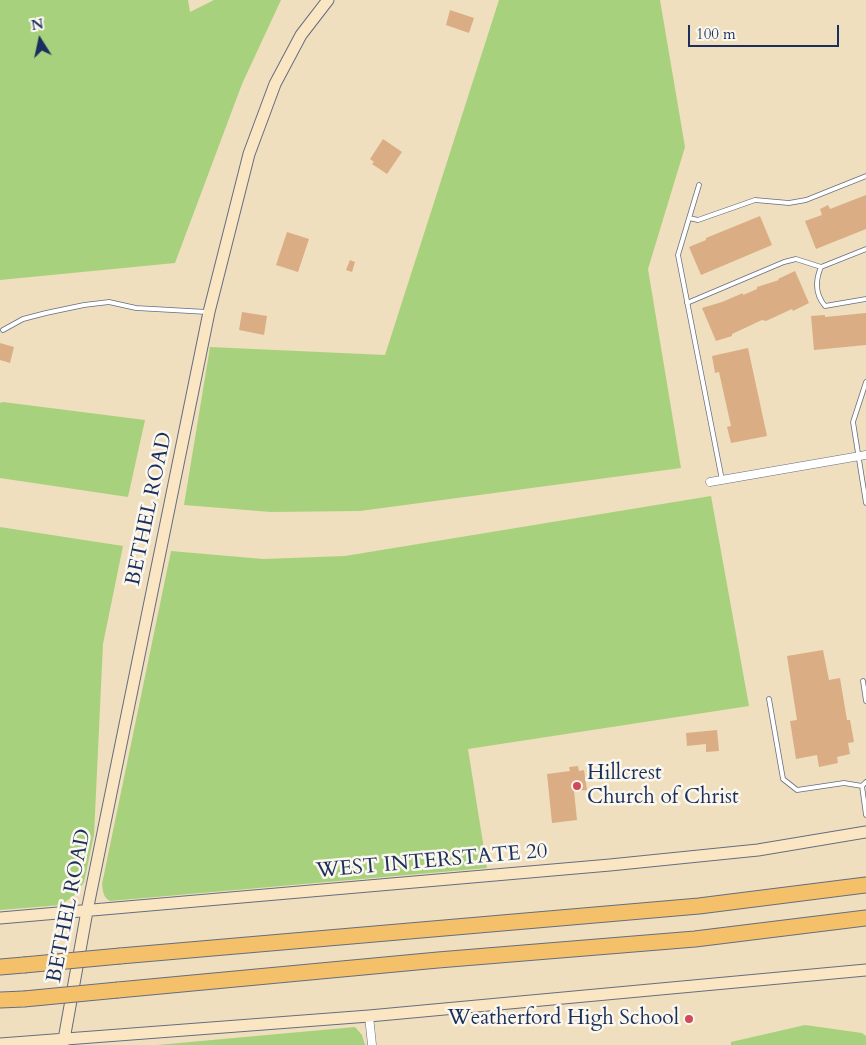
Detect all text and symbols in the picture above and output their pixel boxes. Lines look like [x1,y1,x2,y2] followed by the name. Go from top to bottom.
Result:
[30,14,45,35] text: N
[15,15,65,65] north arrow
[691,15,842,47] scale bar
[696,24,736,44] text: 100 m
[121,430,179,588] street label: BETHEL ROAD
[587,761,739,811] place label: Hillcrest Church of Christ
[571,780,583,792] marker: Hillcrest Church of Christ
[43,827,97,985] street label: BETHEL ROAD
[315,839,549,885] street label: WEST INTERSTATE 20
[448,1006,679,1032] place label: Weatherford High School
[683,1013,695,1025] marker: Weatherford High School

